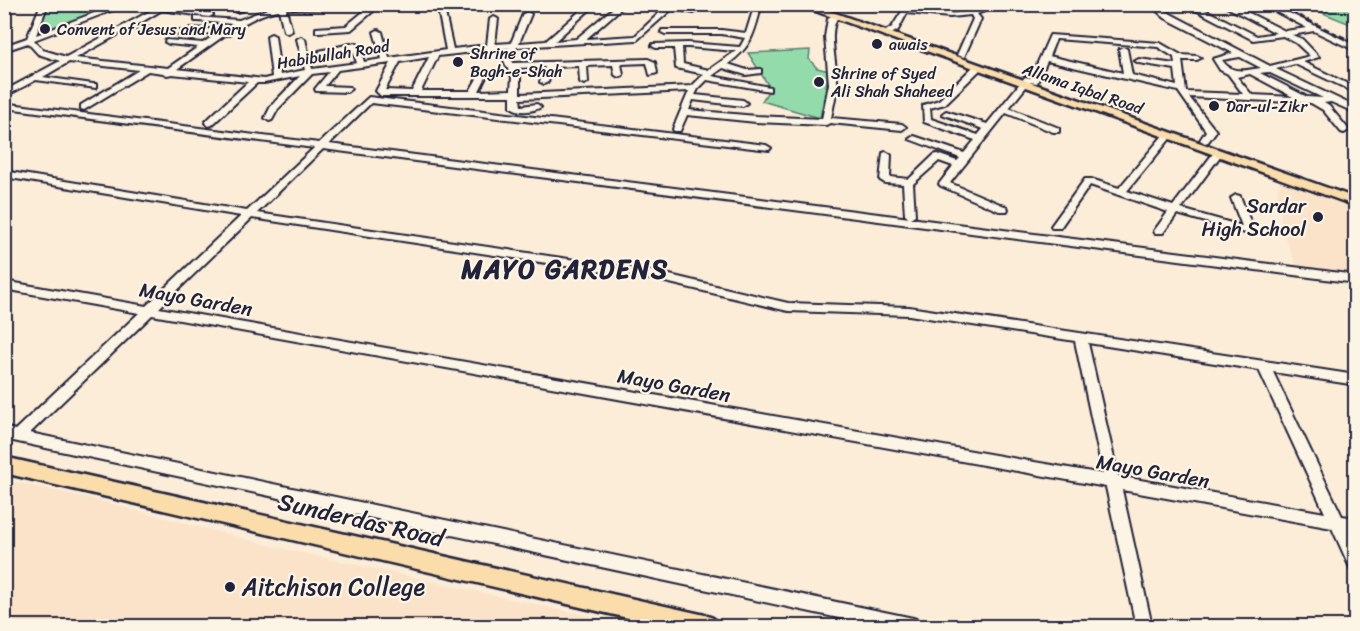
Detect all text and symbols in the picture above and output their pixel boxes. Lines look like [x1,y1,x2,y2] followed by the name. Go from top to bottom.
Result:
[57,15,247,44] place label: Convent of Jesus and Mary
[38,22,52,36] marker: Convent of Jesus and Mary
[889,30,929,59] place label: awais
[275,31,393,78] street label: Habibullah Road
[870,37,884,51] marker: awais
[470,39,563,86] place label: Shrine of Bagh-e-Shah
[1018,54,1149,123] street label: Allama Iqbal Road
[451,55,465,69] marker: Shrine of Bagh-e-Shah
[830,59,955,106] place label: Shrine of Syed Ali Shah Shaheed
[812,75,826,89] marker: Shrine of Syed Ali Shah Shaheed
[1226,92,1309,121] place label: Dar-ul-Zikr
[1207,99,1221,113] marker: Dar-ul-Zikr
[1202,189,1307,247] place label: Sardar High School
[1311,210,1325,224] marker: Sardar High School
[460,246,669,292] district label: MAYO GARDENS
[137,272,255,327] street label: Mayo Garden
[615,358,733,413] street label: Mayo Garden
[1094,444,1212,499] street label: Mayo Garden
[274,481,449,560] street label: Sunderdas Road
[241,566,425,608] place label: Aitchison College
[223,580,237,594] marker: Aitchison College

